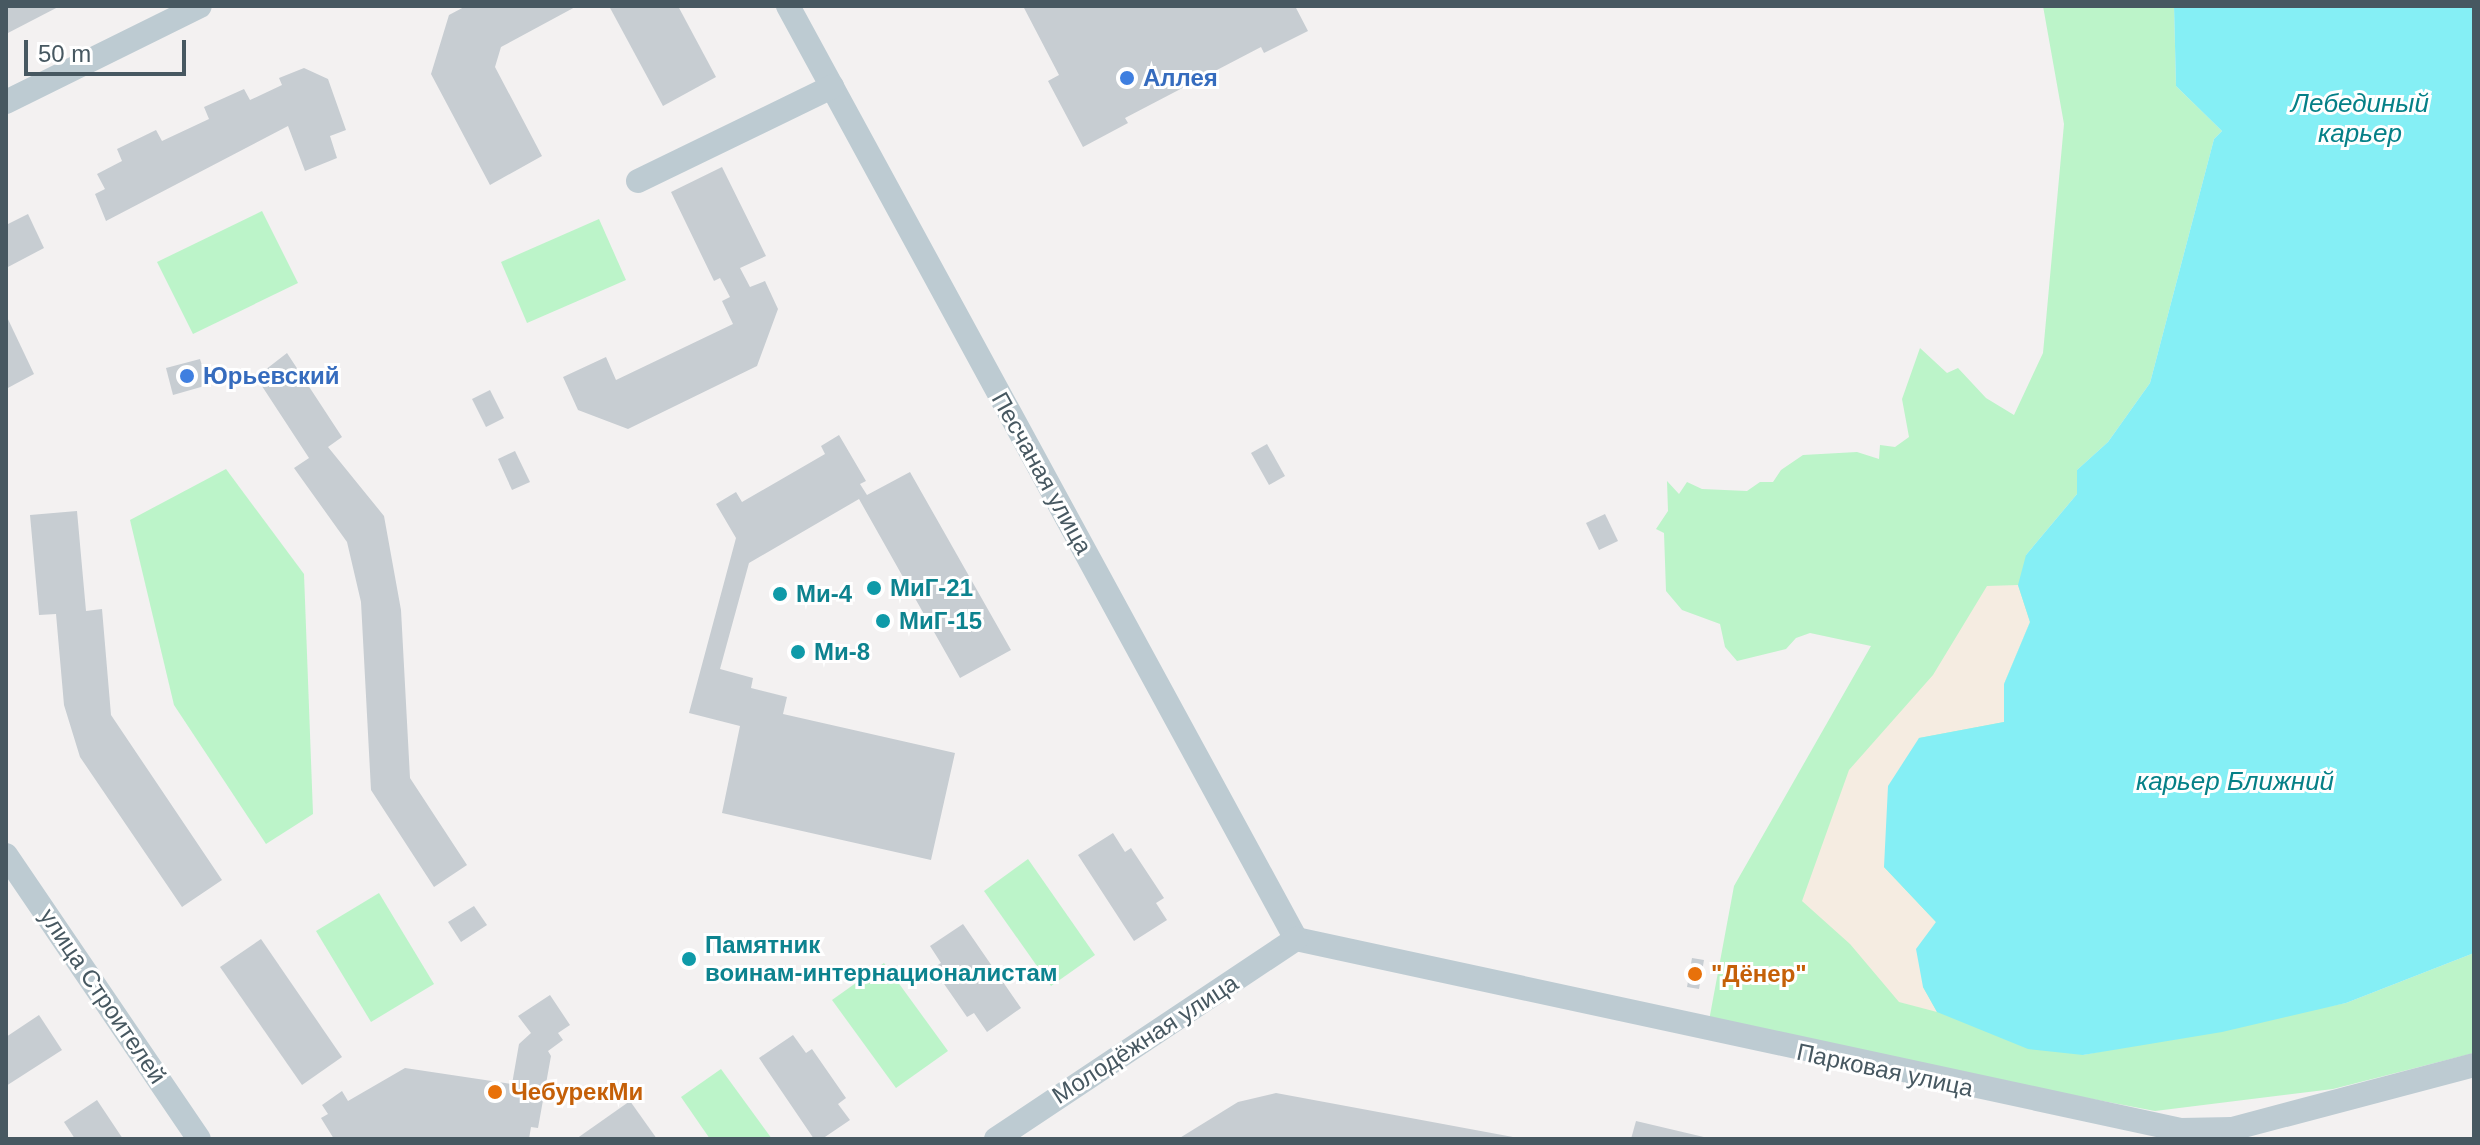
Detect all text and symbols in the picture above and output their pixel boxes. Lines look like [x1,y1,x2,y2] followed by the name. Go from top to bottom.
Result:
[28,24,190,74] scale bar
[38,40,91,67] text: 50 m
[1143,64,1218,92] place label: Аллея
[1118,69,1136,87] marker: Аллея
[2291,88,2429,150] water label: Лебединый карьер
[203,362,340,390] place label: Юрьевский
[178,367,196,385] marker: Юрьевский
[986,387,1098,559] street label: Песчаная улица
[890,574,973,602] place label: МиГ-21
[865,579,883,597] marker: МиГ-21
[796,580,852,608] place label: Ми-4
[771,585,789,603] marker: Ми-4
[899,607,982,635] place label: МиГ-15
[874,612,892,630] marker: МиГ-15
[814,638,870,666] place label: Ми-8
[789,643,807,661] marker: Ми-8
[2136,766,2334,798] water label: карьер Ближний
[34,903,172,1089] street label: улица Строителей
[705,931,1058,987] place label: Памятник воинам-интернационалистам
[680,950,698,968] marker: Памятник воинам-интернационалистам
[1711,960,1807,988] place label: "Дёнер"
[1686,965,1704,983] marker: "Дёнер"
[1047,968,1243,1110] street label: Молодёжная улица
[1794,1037,1976,1103] street label: Парковая улица
[511,1078,643,1106] place label: ЧебурекМи
[486,1083,504,1101] marker: ЧебурекМи

